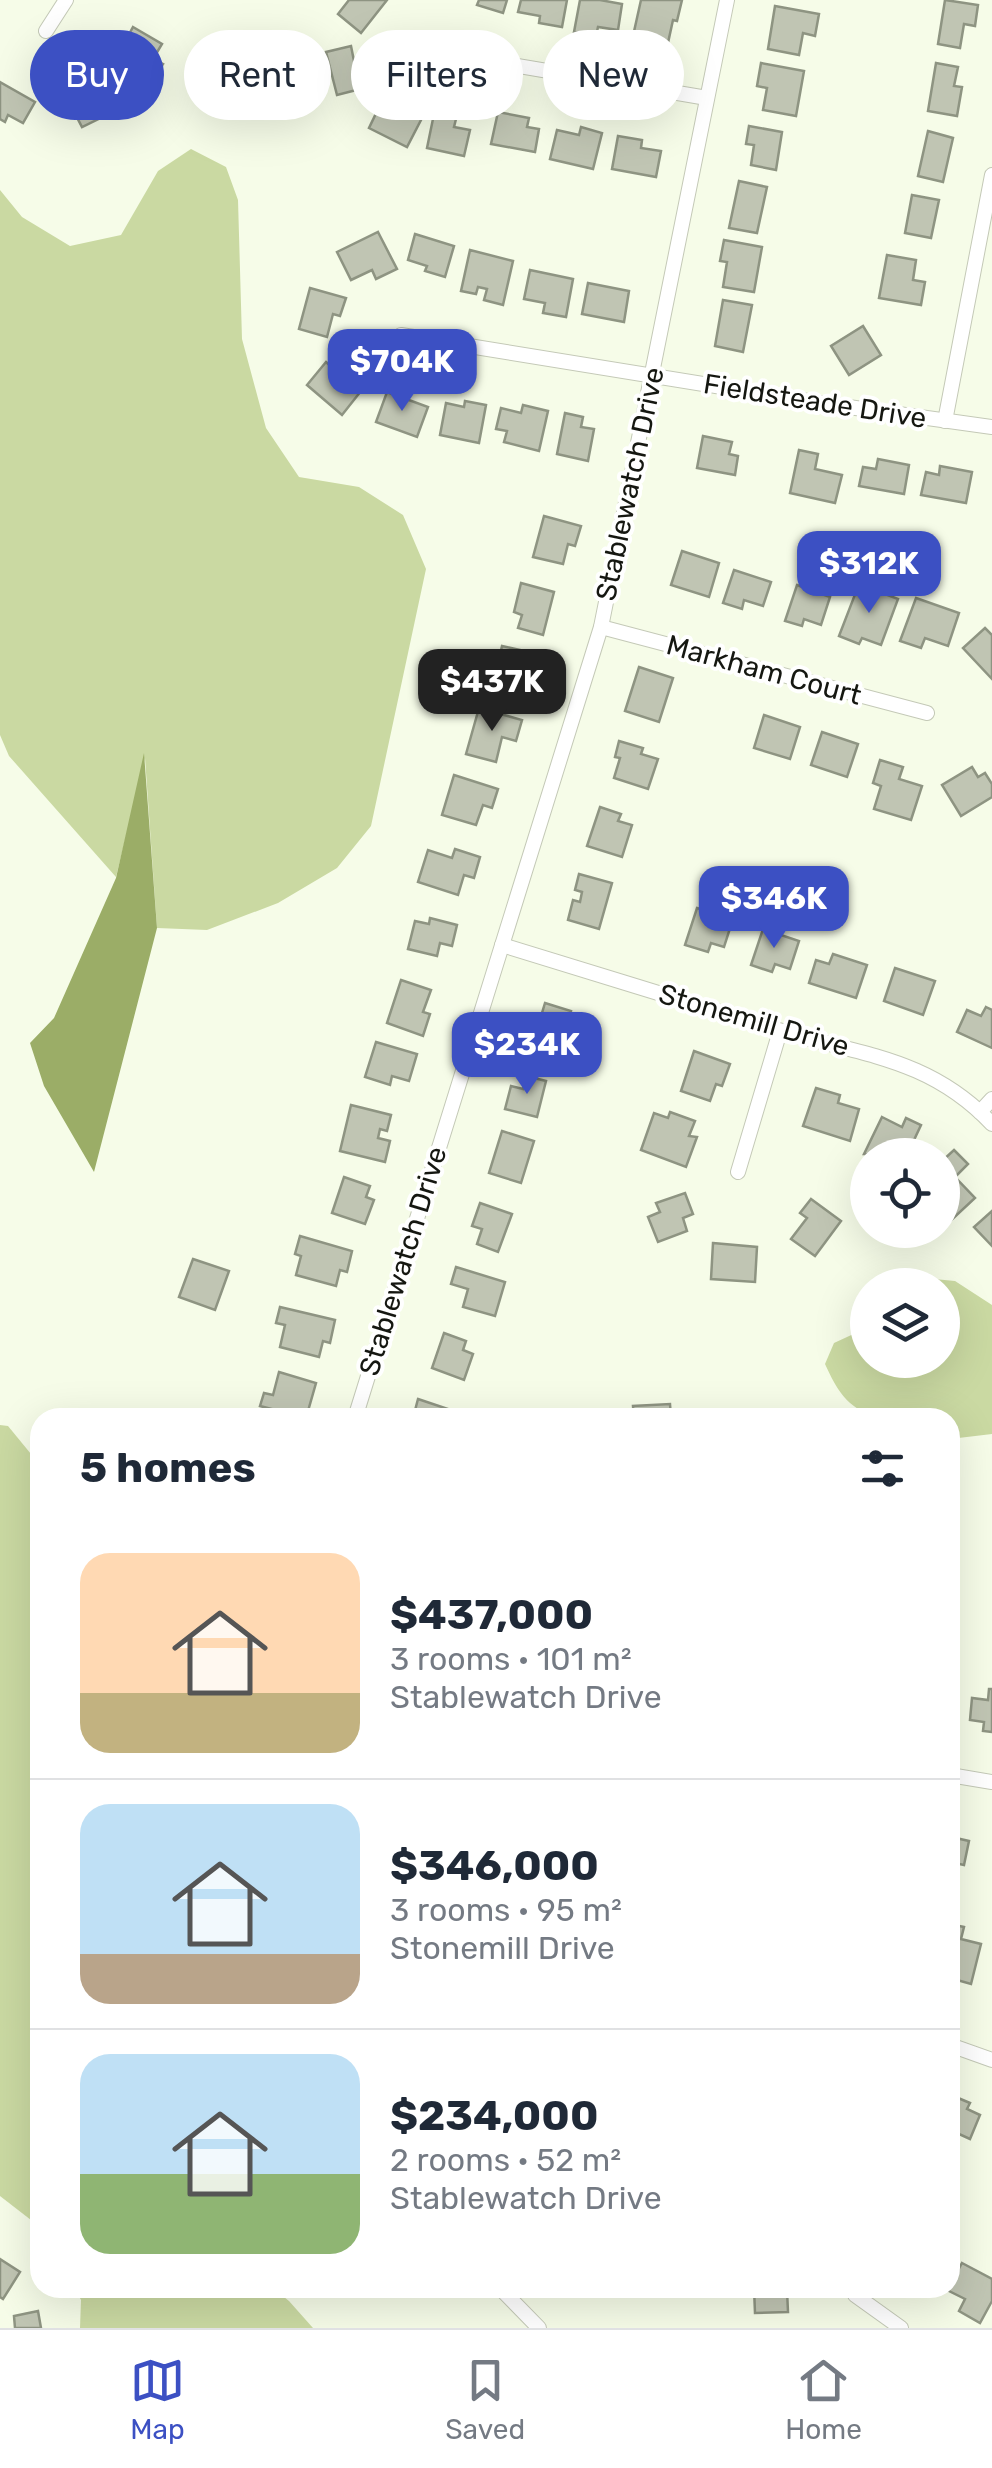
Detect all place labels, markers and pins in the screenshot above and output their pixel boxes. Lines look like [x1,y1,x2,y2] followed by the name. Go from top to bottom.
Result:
[332,329,472,414] pin: $704K
[799,531,939,616] pin: $312K
[422,649,562,734] pin: $437K
[704,866,844,951] pin: $346K
[457,1012,597,1097] pin: $234K

